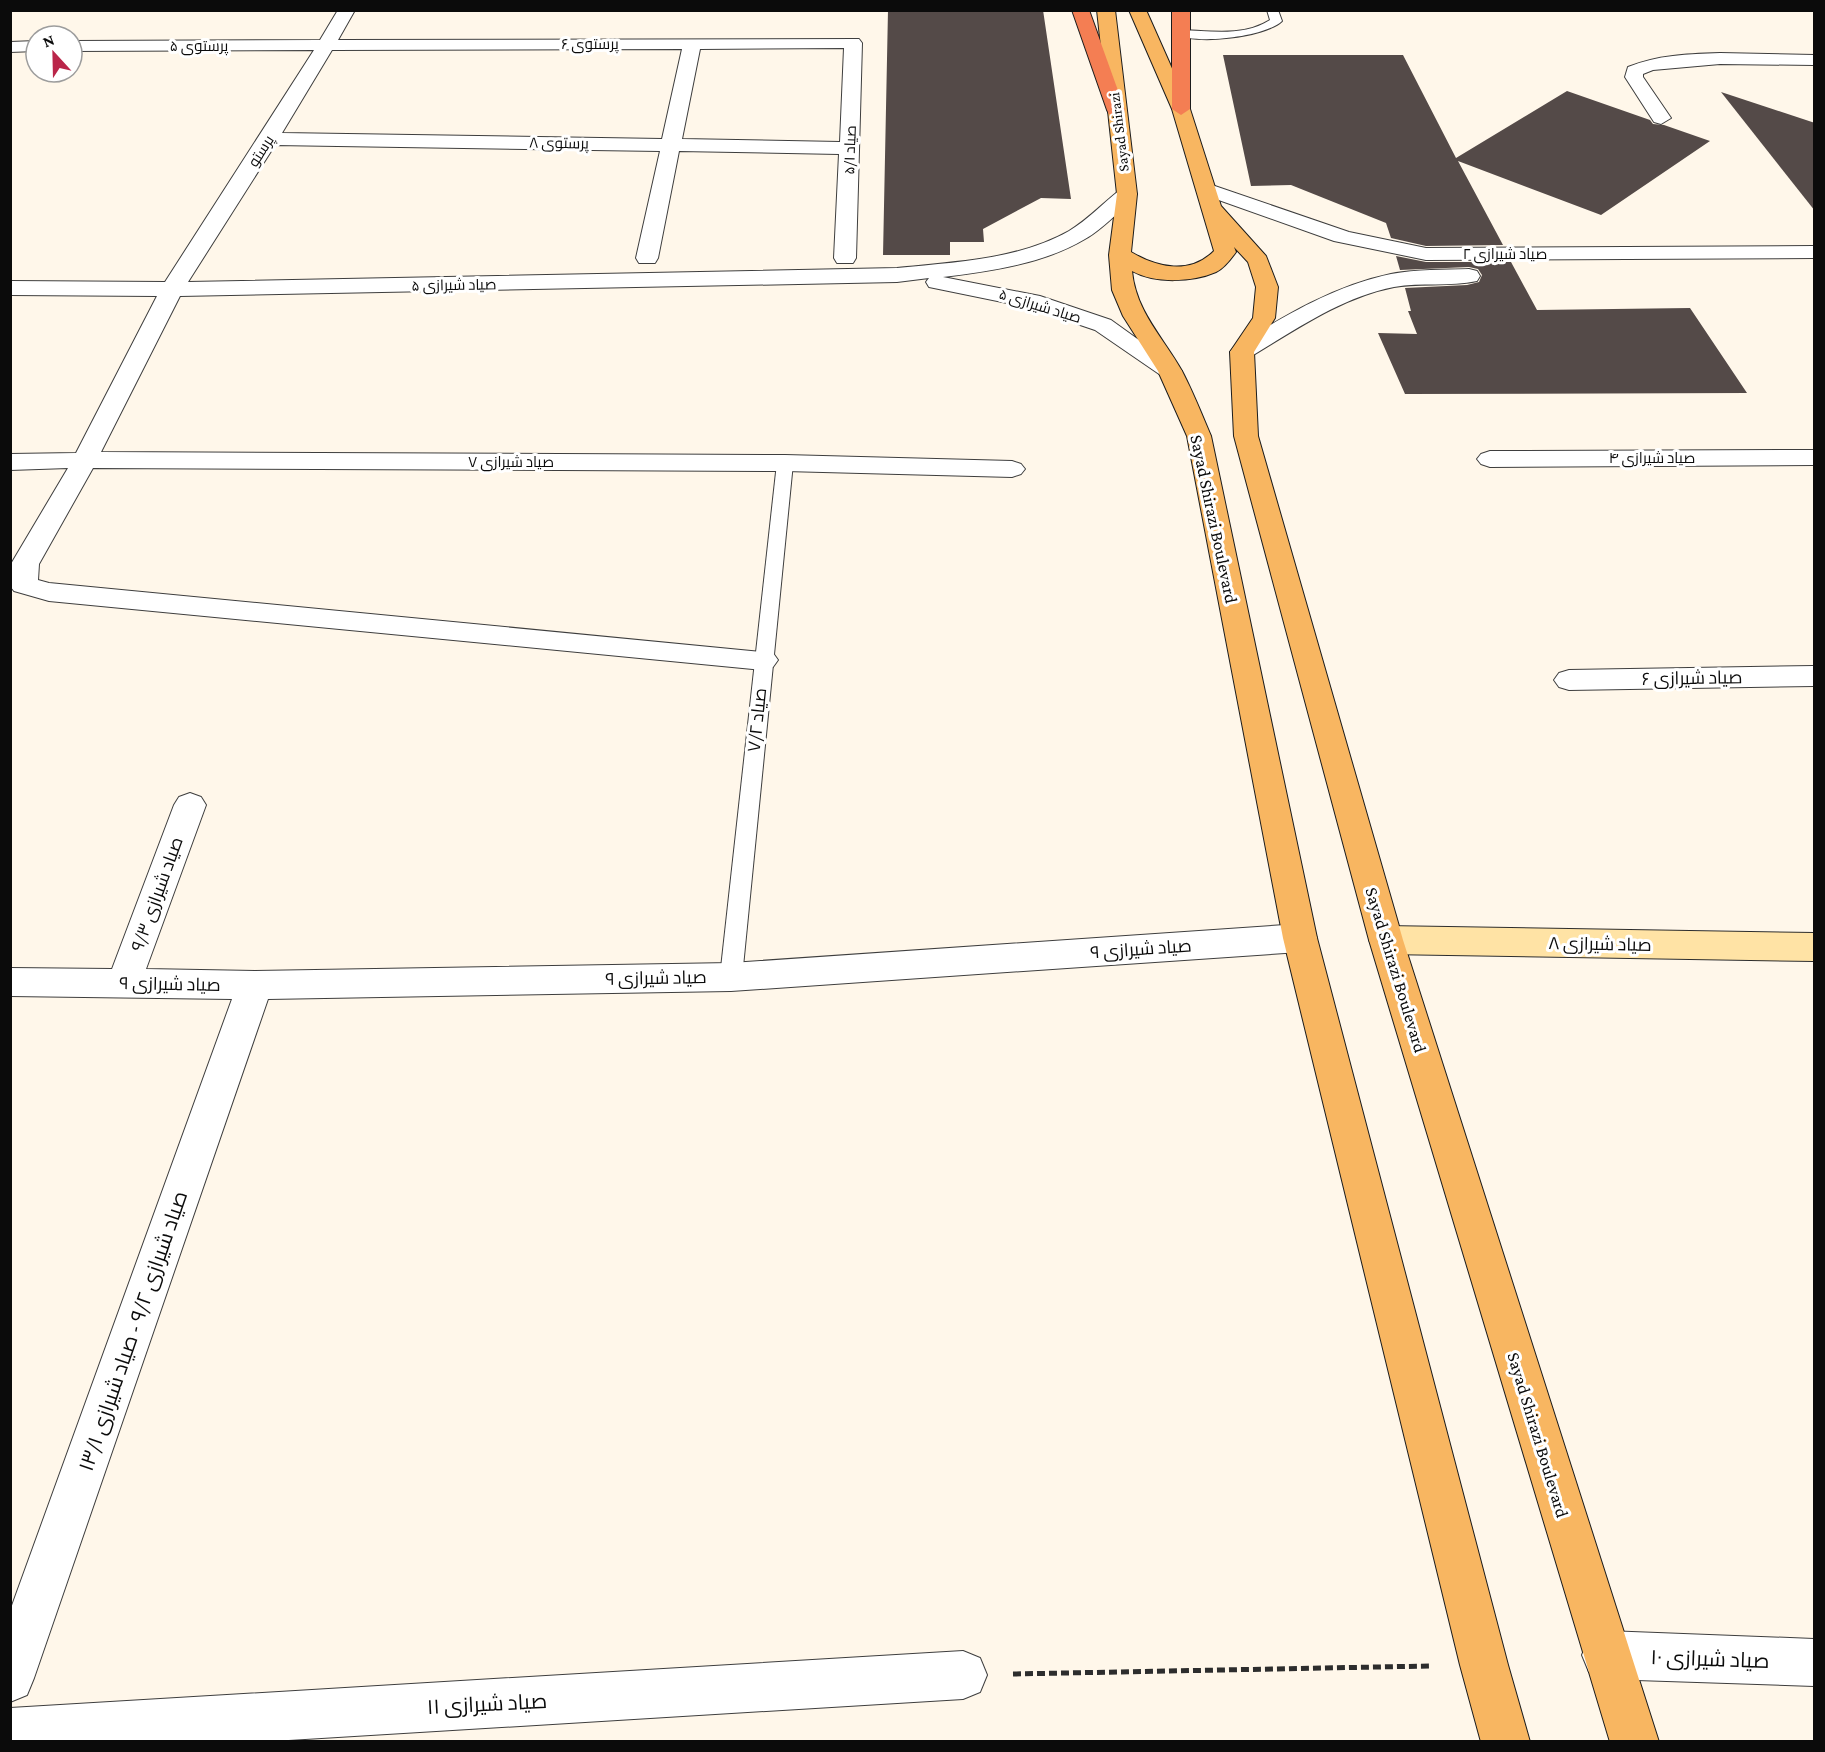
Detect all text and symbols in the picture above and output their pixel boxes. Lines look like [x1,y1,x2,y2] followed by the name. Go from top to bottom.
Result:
[24,24,84,84] north arrow
[40,31,57,50] text: N
[561,36,619,54] street label: پرستوی ۶
[170,38,228,56] street label: پرستوی ۵
[1106,91,1133,172] street label: Sayad Shirazi
[841,125,859,175] street label: صیاد ۵/۱
[245,132,279,171] street label: پرستو
[529,134,589,154] street label: پرستوی ۸
[1463,246,1547,264] street label: صیاد شیرازی ۲
[411,276,497,296] street label: صیاد شیرازی ۵
[996,286,1083,328] street label: صیاد شیرازی ۵
[1186,433,1242,606] street label: Sayad Shirazi Boulevard
[1609,450,1695,468] street label: صیاد شیرازی ۴
[468,454,554,472] street label: صیاد شیرازی ۷
[1641,667,1743,690] street label: صیاد شیرازی ۶
[744,687,770,753] street label: صیاد ۷/۲
[127,834,188,954] street label: صیاد شیرازی ۹/۳
[1361,885,1431,1056] street label: Sayad Shirazi Boulevard
[1548,933,1652,956] street label: صیاد شیرازی ۸
[1090,935,1192,964] street label: صیاد شیرازی ۹
[605,967,707,990] street label: صیاد شیرازی ۹
[119,973,221,996] street label: صیاد شیرازی ۹
[74,1188,193,1474] street label: صیاد شیرازی ۹/۲ - صیاد شیرازی ۱۳/۱
[1503,1350,1573,1521] street label: Sayad Shirazi Boulevard
[1650,1645,1770,1674] street label: صیاد شیرازی ۱۰
[426,1689,548,1720] street label: صیاد شیرازی ۱۱

